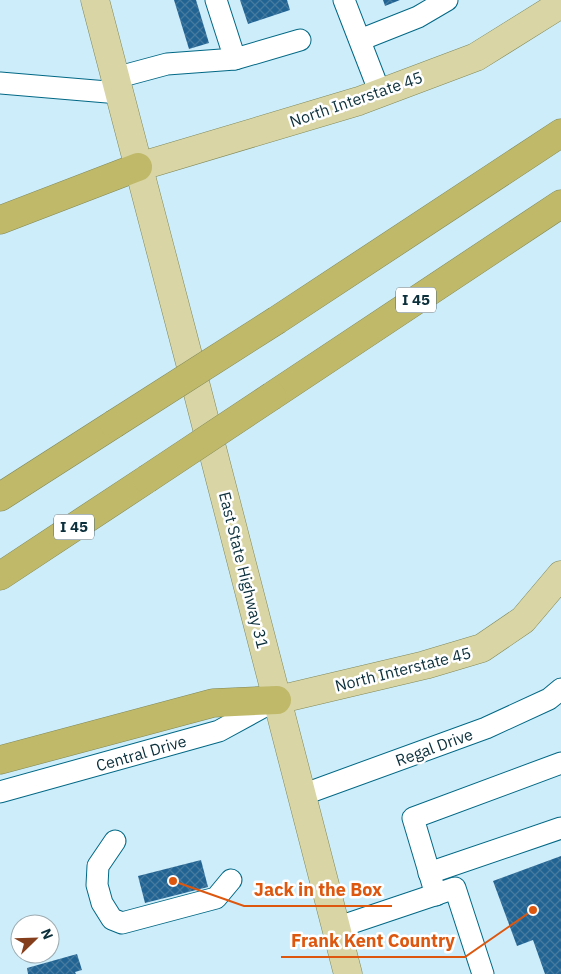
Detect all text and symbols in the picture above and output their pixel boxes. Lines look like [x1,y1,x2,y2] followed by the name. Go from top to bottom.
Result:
[287,67,425,131] street label: North Interstate 45
[396,288,436,312] road number: I 45
[215,490,273,650] street label: East State Highway 31
[54,514,94,540] road number: I 45
[333,642,473,696] street label: North Interstate 45
[393,724,476,770] street label: Regal Drive
[94,731,189,775] street label: Central Drive
[244,873,392,906] callout: Jack in the Box
[254,878,382,901] text: Jack in the Box
[10,914,60,964] north arrow
[281,924,465,957] callout: Frank Kent Country
[37,926,57,942] text: N
[291,929,455,952] text: Frank Kent Country

